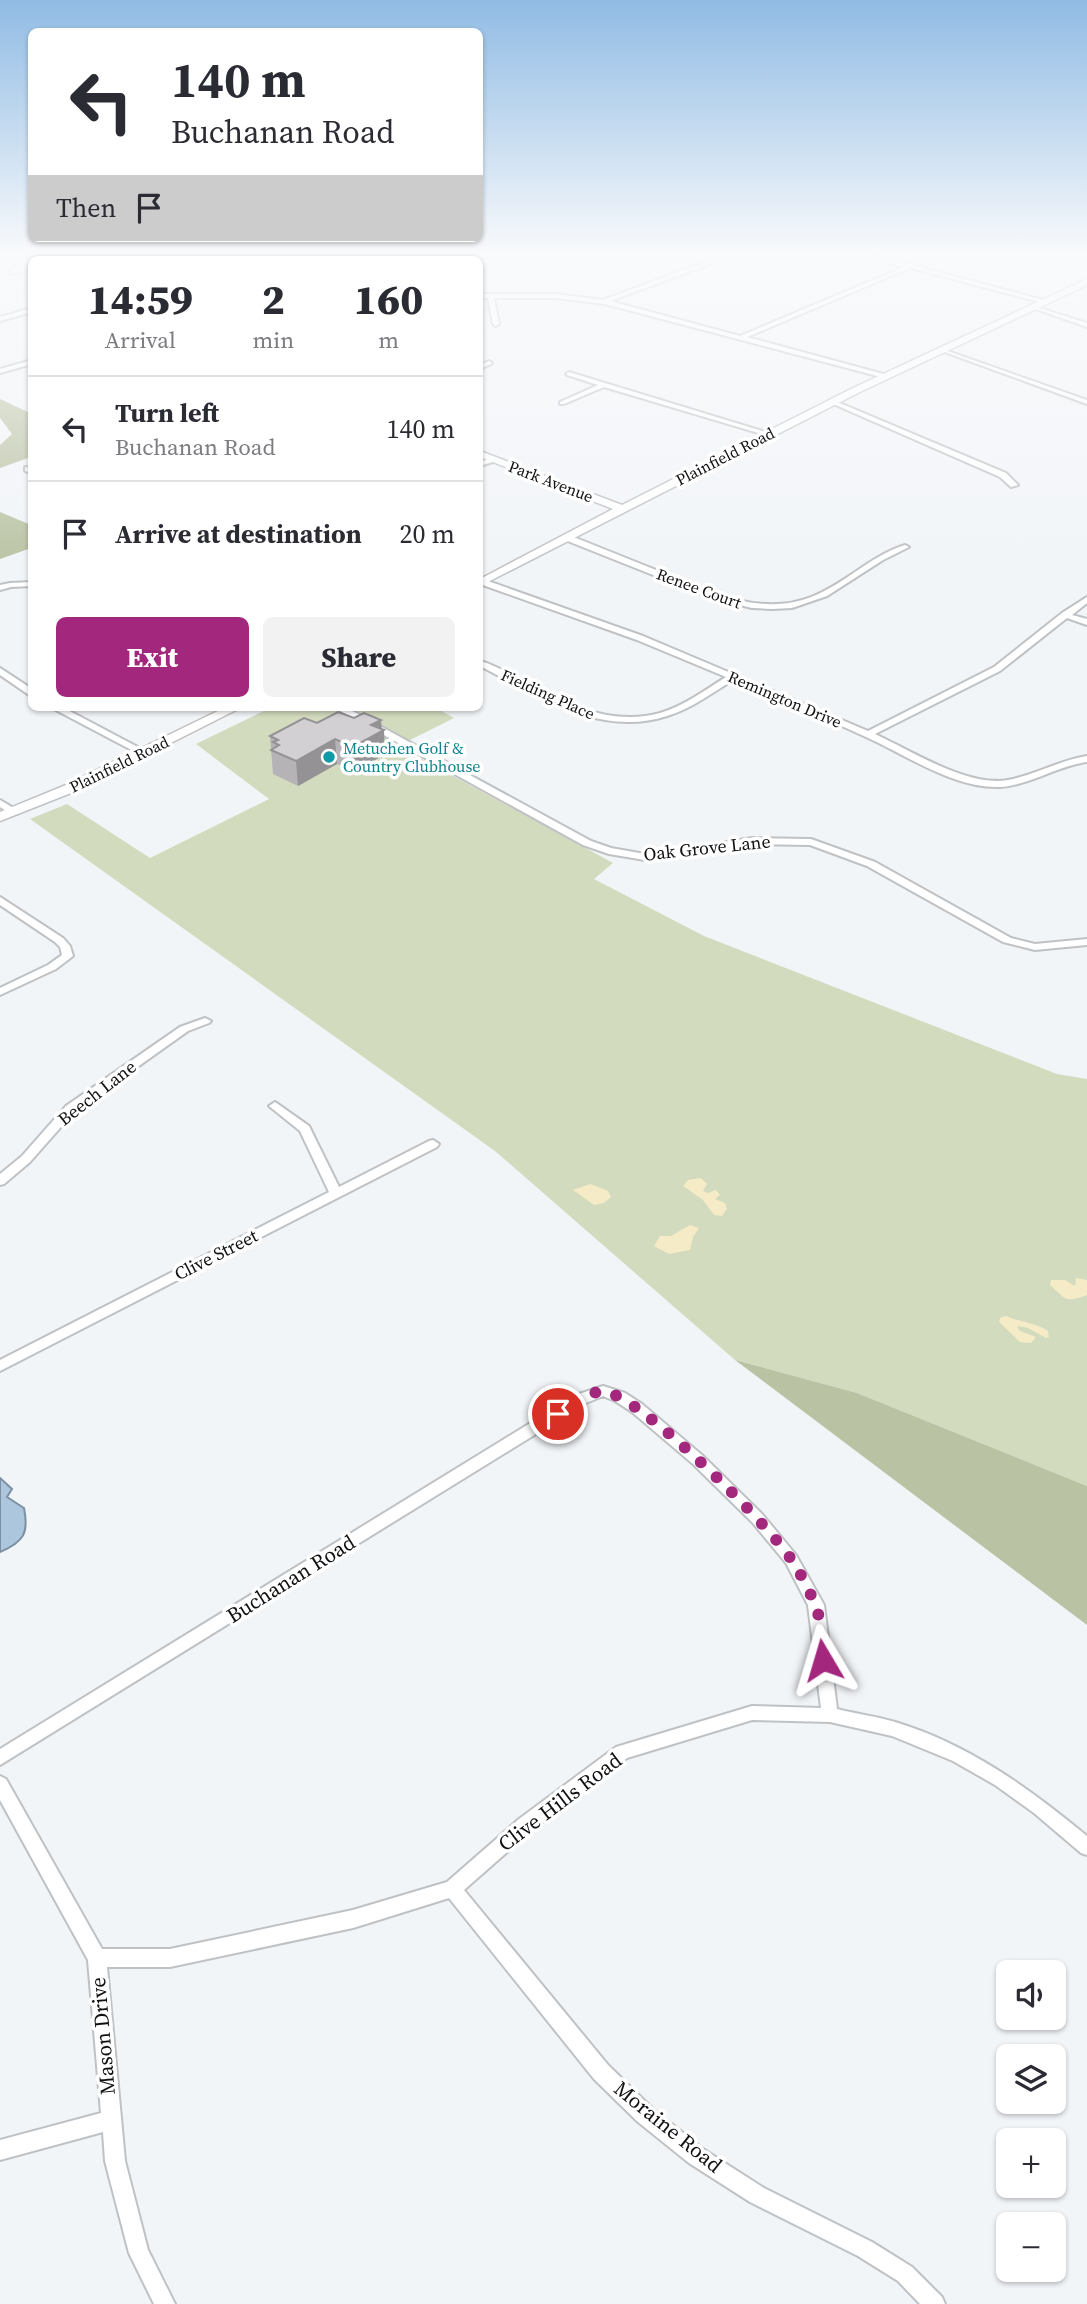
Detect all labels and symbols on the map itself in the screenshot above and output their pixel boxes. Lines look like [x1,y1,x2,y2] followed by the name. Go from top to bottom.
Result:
[672,422,778,490] street label: Plainfield Road
[505,455,597,507] street label: Park Avenue
[654,563,745,614] street label: Renee Court
[498,664,598,724] street label: Fielding Place
[725,665,845,733] street label: Remington Drive
[66,730,172,798] street label: Plainfield Road
[343,737,481,777] place label: Metuchen Golf & Country Clubhouse
[321,749,337,765] marker: Metuchen Golf & Country Clubhouse
[642,828,772,867] street label: Oak Grove Lane
[52,1054,141,1131] street label: Beech Lane
[170,1223,262,1286] street label: Clive Street
[528,1384,588,1444] pin
[221,1527,361,1630] street label: Buchanan Road
[786,1623,860,1697] position arrow
[492,1745,628,1858] street label: Clive Hills Road
[83,1976,122,2096] street label: Mason Drive
[608,2074,729,2179] street label: Moraine Road

